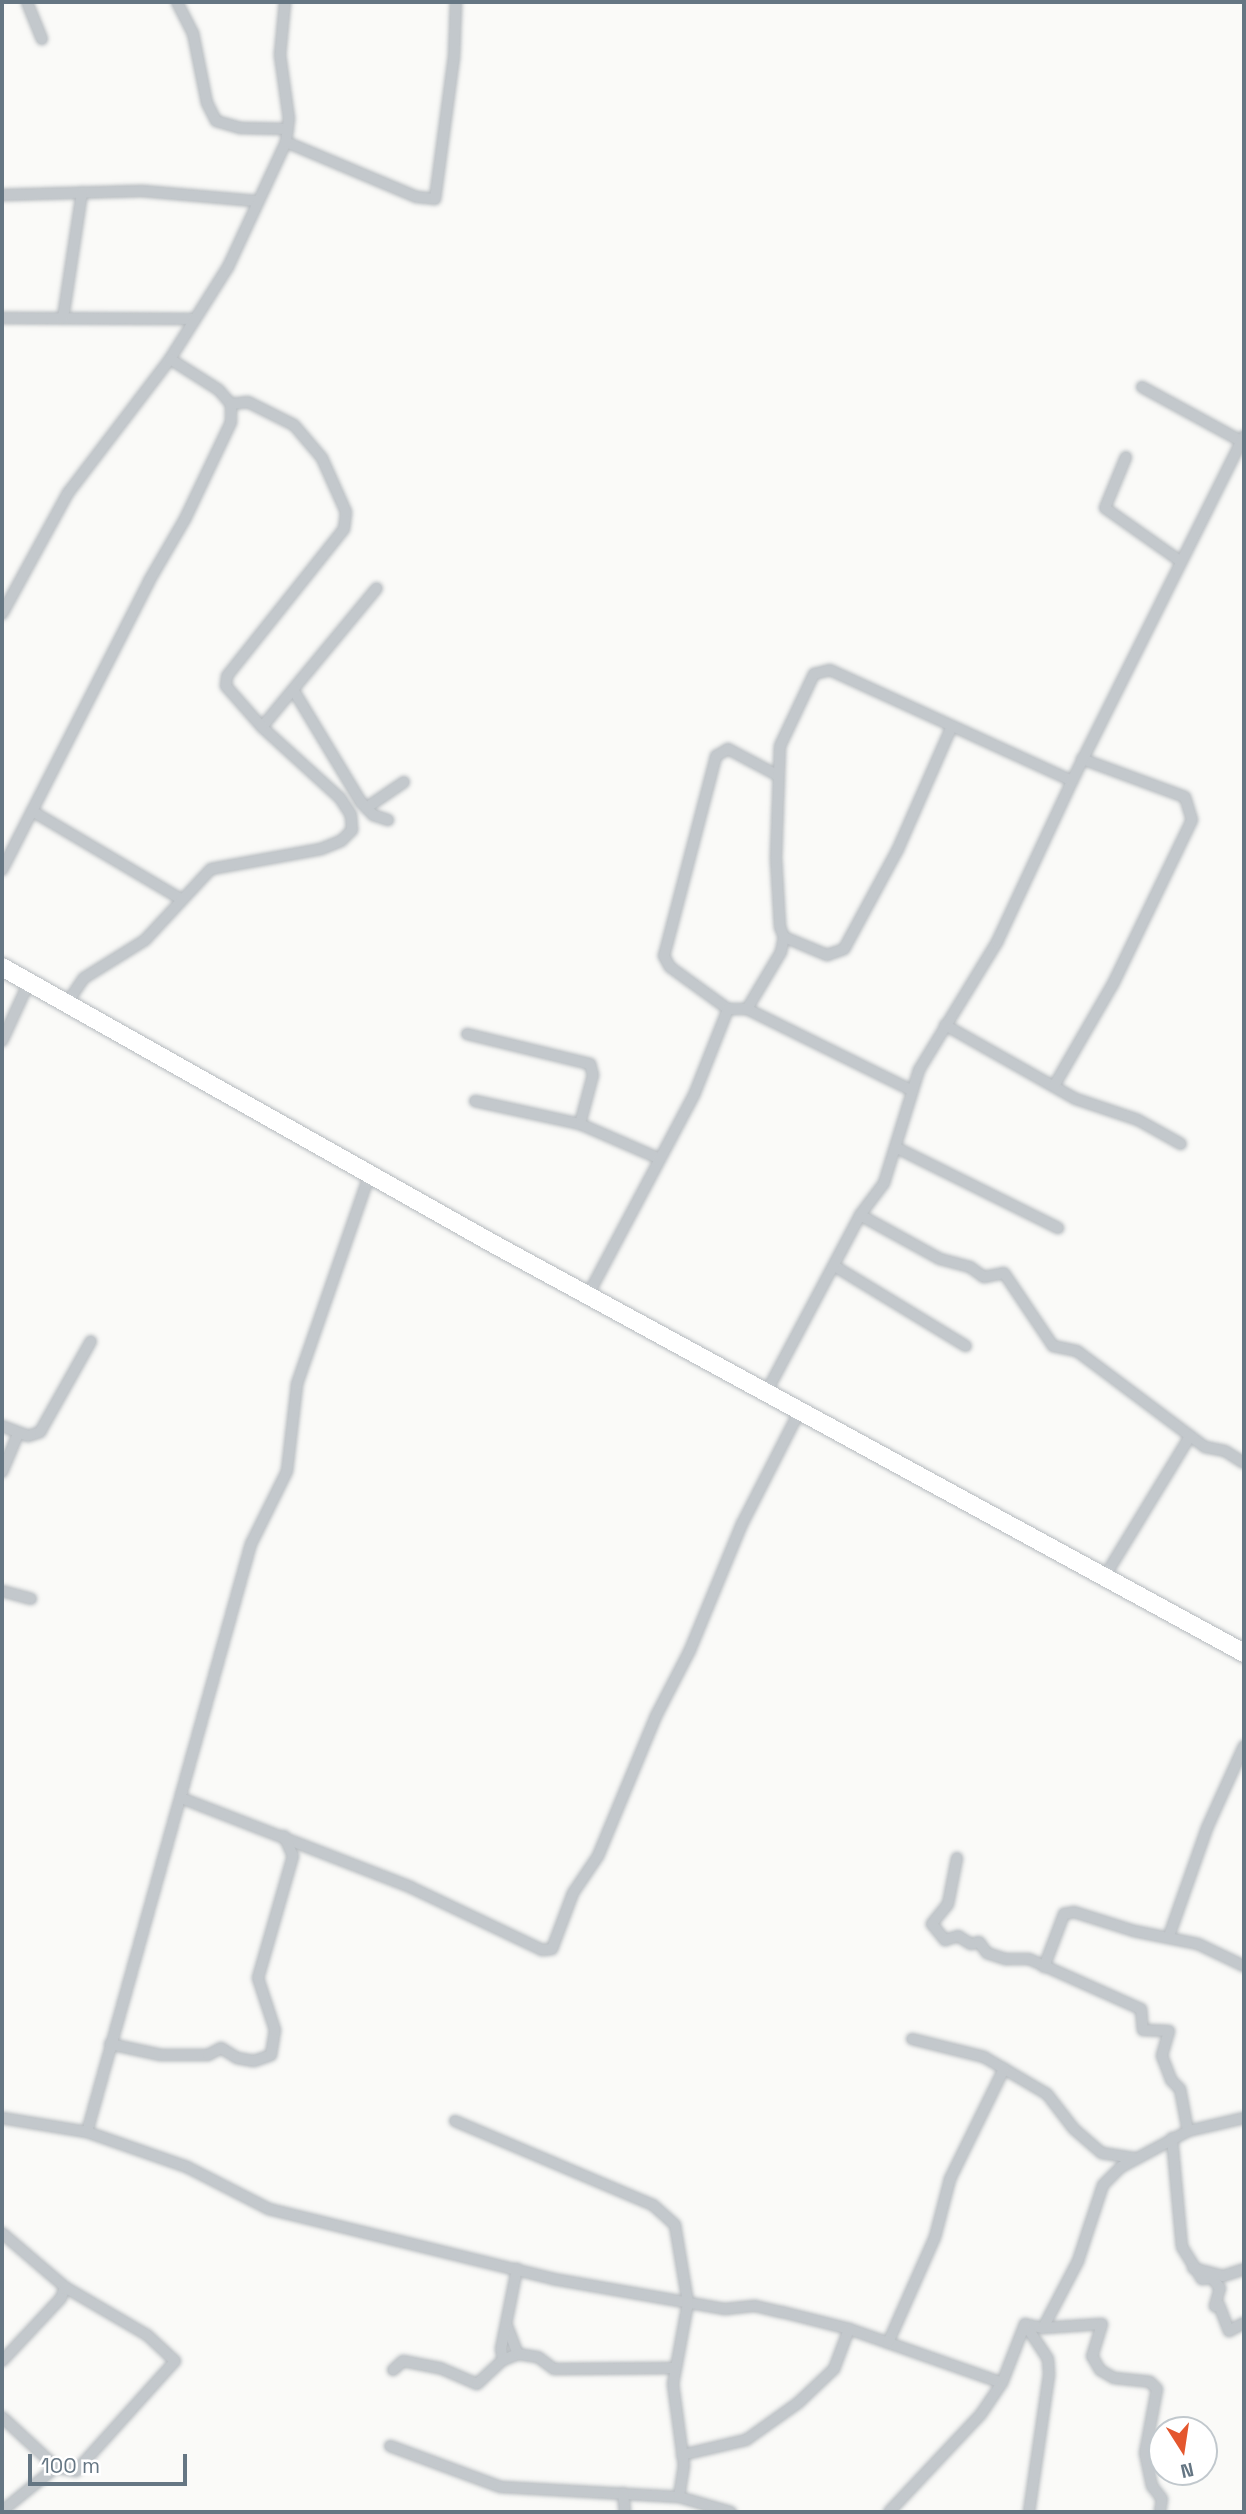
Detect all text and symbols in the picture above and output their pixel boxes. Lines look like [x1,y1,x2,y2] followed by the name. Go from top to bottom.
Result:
[1148,2416,1218,2486] north arrow
[32,2440,191,2484] scale bar
[41,2452,100,2479] text: 100 m
[1178,2457,1196,2484] text: N

